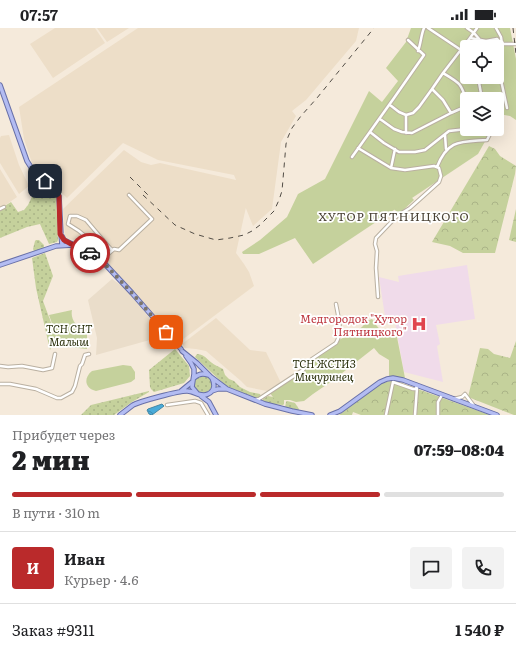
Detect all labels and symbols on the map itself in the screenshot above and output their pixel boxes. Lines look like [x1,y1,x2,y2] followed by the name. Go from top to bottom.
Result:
[28,164,62,198] pin
[318,207,470,225] district label: ХУТОР ПЯТНИЦКОГО
[70,233,110,273] courier
[300,310,407,339] place label: Медгородок "Хутор Пятницкого"
[149,315,183,349] pin
[410,315,428,333] hospital icon: Медгородок "Хутор Пятницкого"
[46,320,92,349] park label: ТСН СНТ Малыш
[292,355,356,384] park label: ТСН ЖСТИЗ Мичуринец

